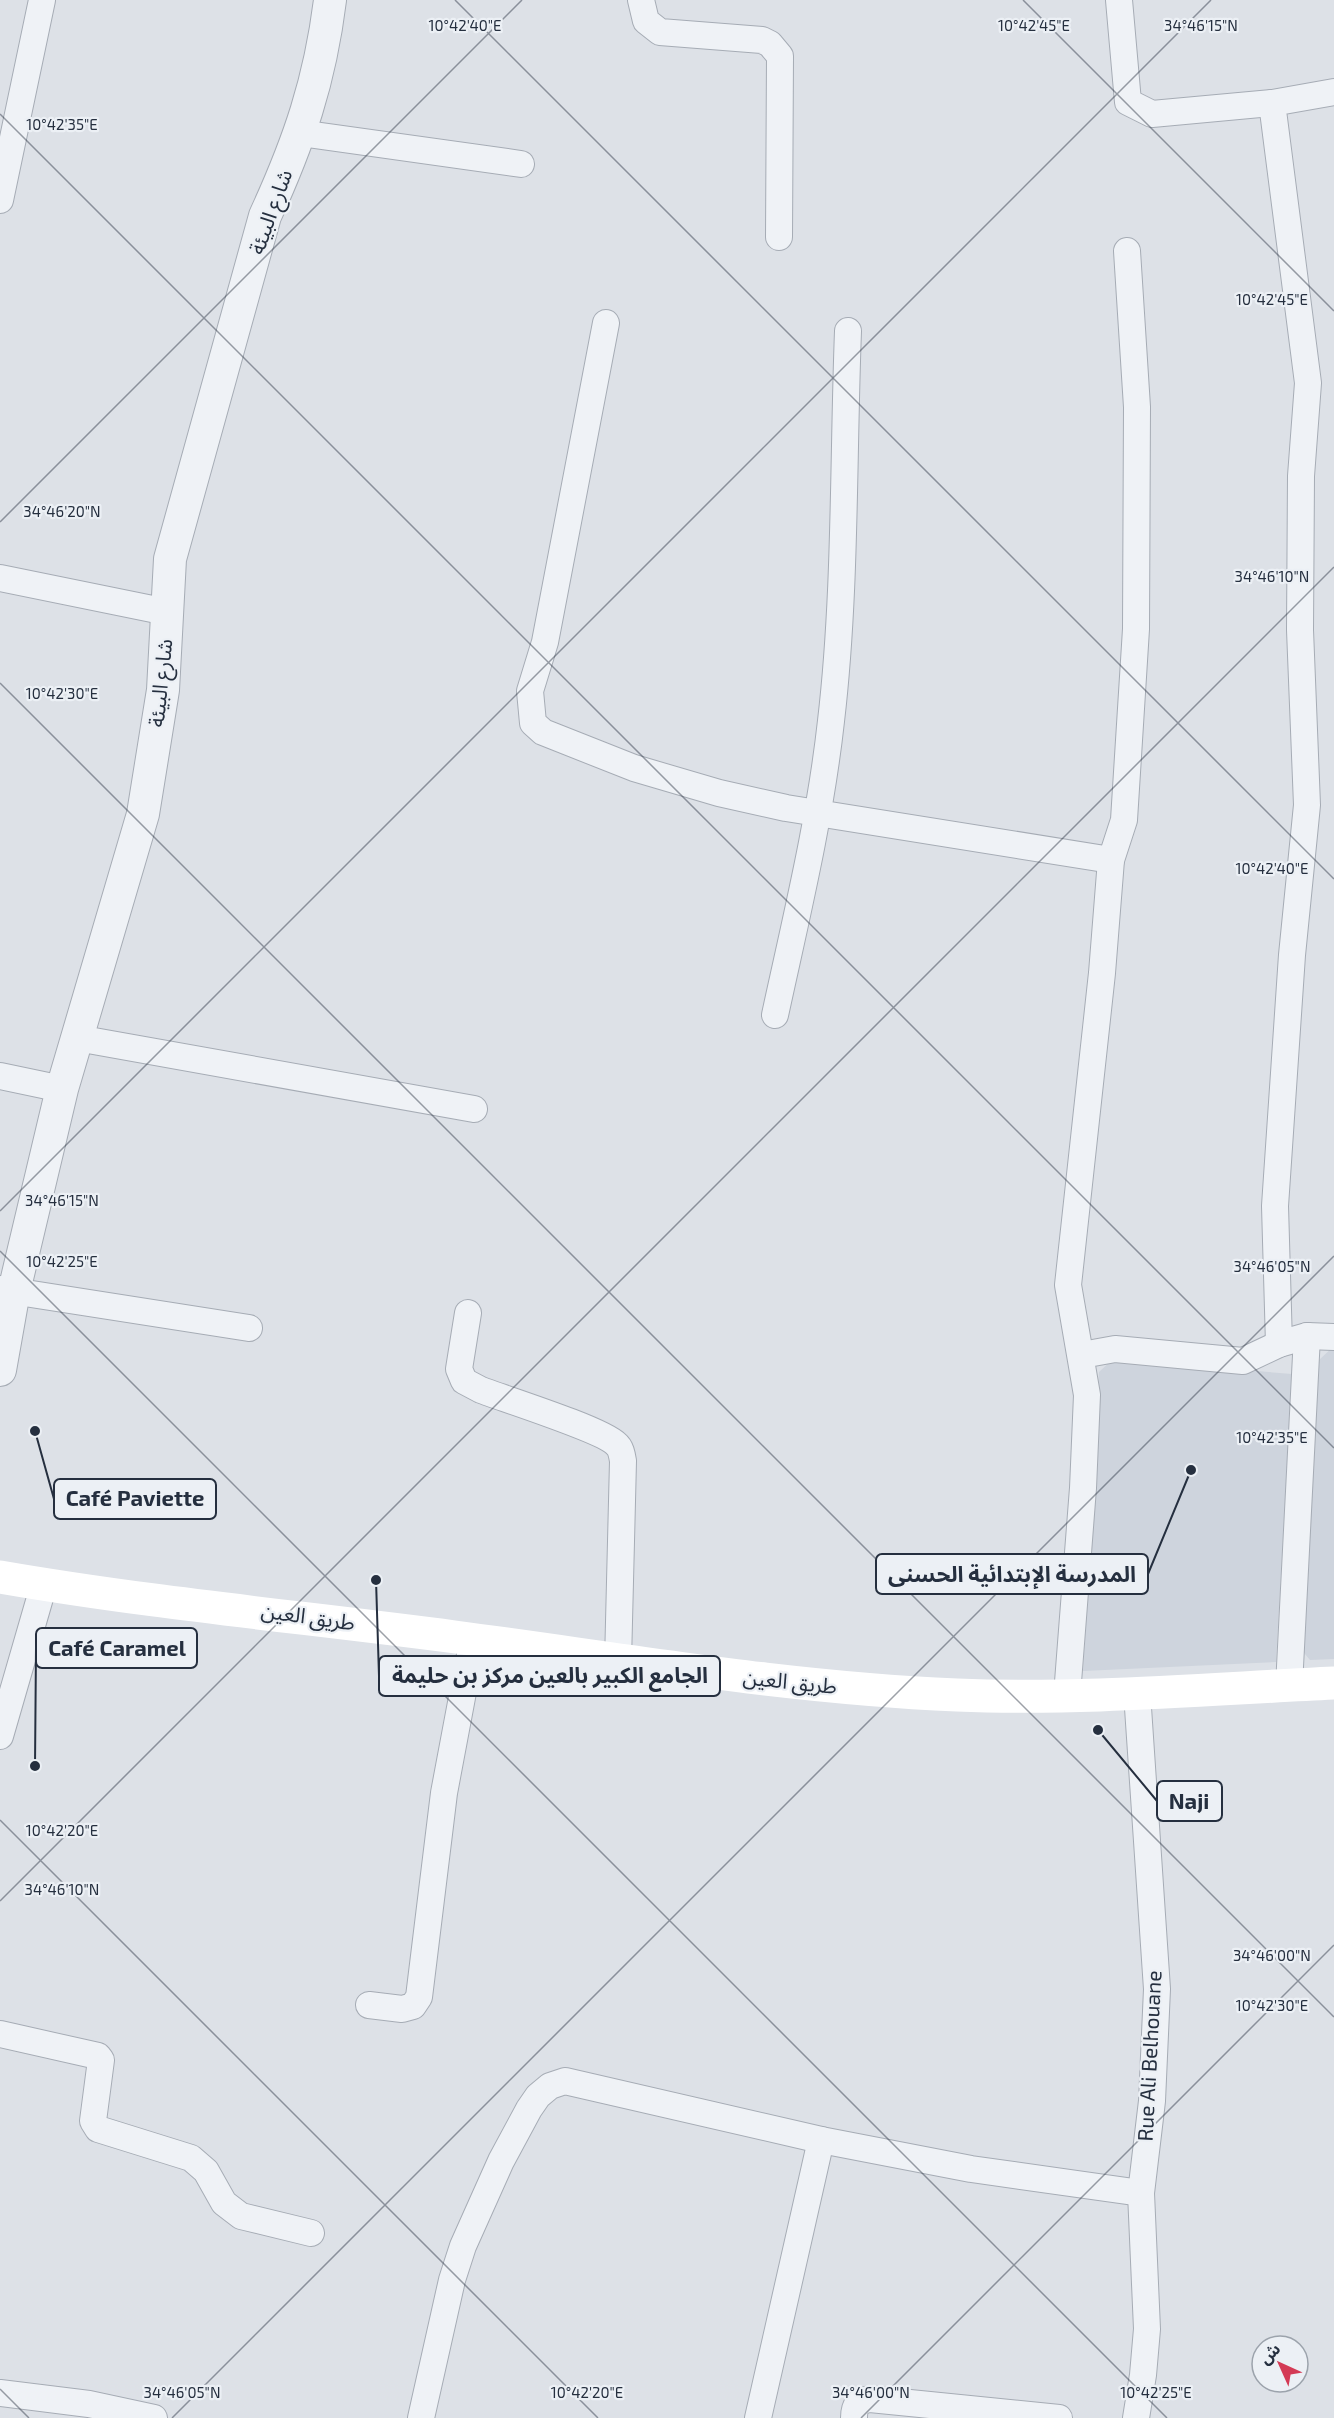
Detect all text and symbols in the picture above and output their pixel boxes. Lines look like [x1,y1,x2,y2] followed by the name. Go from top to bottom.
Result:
[429,16,501,34] text: 10°42'40"E
[998,16,1070,34] text: 10°42'45"E
[1164,16,1238,34] text: 34°46'15"N
[26,115,98,133] text: 10°42'35"E
[243,166,300,259] street label: شارع البيئة
[1236,290,1308,308] text: 10°42'45"E
[23,502,101,520] text: 34°46'20"N
[1235,567,1309,585] text: 34°46'10"N
[142,638,181,729] street label: شارع البيئة
[26,684,98,702] text: 10°42'30"E
[1236,859,1308,877] text: 10°42'40"E
[25,1191,99,1209] text: 34°46'15"N
[26,1252,98,1270] text: 10°42'25"E
[1234,1257,1310,1275] text: 34°46'05"N
[1236,1428,1308,1446] text: 10°42'35"E
[54,1479,216,1519] callout: Café Paviette
[66,1484,204,1510] text: Café Paviette
[876,1554,1148,1594] callout: المدرسة الإبتدائية الحسنى
[888,1560,1136,1590] text: المدرسة الإبتدائية الحسنى
[259,1597,357,1636] street label: طريق العين
[36,1628,197,1668] callout: Café Caramel
[48,1634,187,1660] text: Café Caramel
[379,1656,720,1696] callout: الجامع الكبير بالعين مركز بن حليمة
[392,1661,708,1692] text: الجامع الكبير بالعين مركز بن حليمة
[742,1663,838,1700] street label: طريق العين
[1157,1781,1222,1821] callout: Naji
[1169,1787,1209,1813] text: Naji
[26,1821,98,1839] text: 10°42'20"E
[25,1880,99,1898] text: 34°46'10"N
[1233,1946,1311,1964] text: 34°46'00"N
[1132,1970,1165,2142] street label: Rue Ali Belhouane
[1236,1996,1308,2014] text: 10°42'30"E
[1250,2334,1310,2394] north arrow
[1255,2339,1284,2368] text: ش
[144,2383,220,2401] text: 34°46'05"N
[551,2383,623,2401] text: 10°42'20"E
[832,2383,910,2401] text: 34°46'00"N
[1120,2383,1192,2401] text: 10°42'25"E

